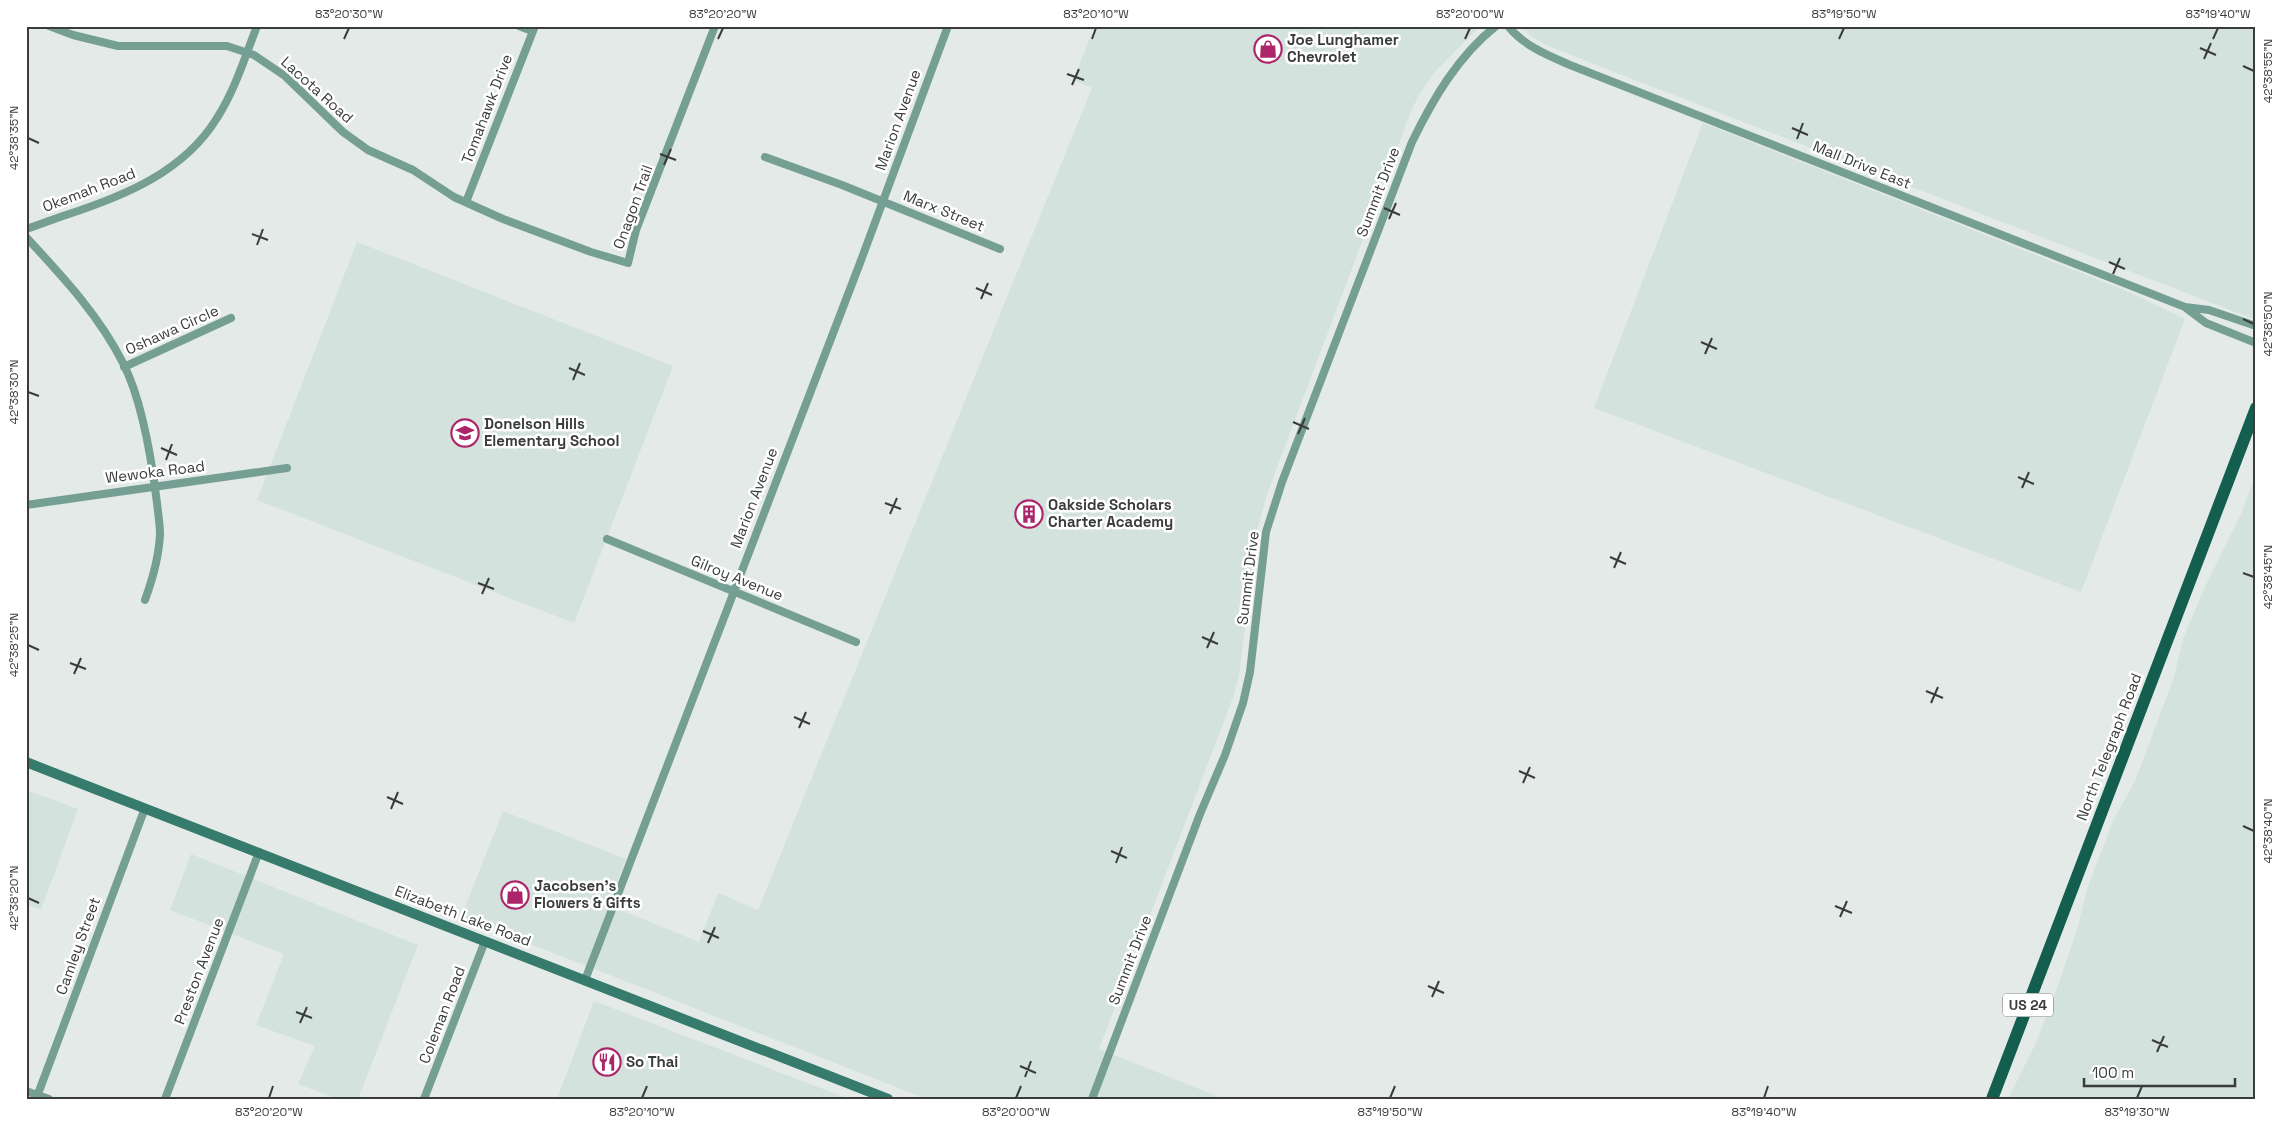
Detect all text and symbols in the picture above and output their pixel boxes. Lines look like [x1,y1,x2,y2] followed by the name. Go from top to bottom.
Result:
[315,6,383,22] text: 83°20'30"W
[689,6,757,22] text: 83°20'20"W
[1063,6,1129,22] text: 83°20'10"W
[1436,6,1505,22] text: 83°20'00"W
[1811,6,1877,22] text: 83°19'50"W
[2186,6,2251,22] text: 83°19'40"W
[1287,30,1399,66] place label: Joe Lunghamer Chevrolet
[1253,34,1283,64] shop icon: Joe Lunghamer Chevrolet
[2260,39,2276,103] text: 42°38'55"N
[457,51,516,166] street label: Tomahawk Drive
[277,52,357,127] street label: Lacota Road
[870,67,925,173] street label: Marion Avenue
[6,106,22,170] text: 42°38'35"N
[1810,136,1914,193] street label: Mall Drive East
[1352,144,1403,239] street label: Summit Drive
[609,162,657,252] street label: Onagon Trail
[40,163,138,216] street label: Okemah Road
[901,186,988,235] street label: Marx Street
[2260,292,2276,357] text: 42°38'50"N
[122,300,222,359] street label: Oshawa Circle
[6,359,22,425] text: 42°38'30"N
[484,414,619,450] place label: Donelson Hills Elementary School
[450,418,480,448] school or university icon: Donelson Hills Elementary School
[726,445,781,551] street label: Marion Avenue
[104,456,206,487] street label: Wewoka Road
[1048,495,1173,531] place label: Oakside Scholars Charter Academy
[1014,499,1044,529] building icon: Oakside Scholars Charter Academy
[1232,530,1263,626] street label: Summit Drive
[2260,545,2276,609] text: 42°38'45"N
[688,550,786,605] street label: Gilroy Avenue
[6,613,22,677] text: 42°38'25"N
[2072,670,2145,823] street label: North Telegraph Road
[2260,799,2276,863] text: 42°38'40"N
[6,865,22,931] text: 42°38'20"N
[534,876,641,912] place label: Jacobsen's Flowers & Gifts
[500,880,530,910] shop icon: Jacobsen's Flowers & Gifts
[392,881,534,950] street label: Elizabeth Lake Road
[51,894,104,997] street label: Camley Street
[1104,912,1155,1007] street label: Summit Drive
[169,915,228,1027] street label: Preston Avenue
[414,963,469,1066] street label: Coleman Road
[2003,994,2053,1016] road number: US 24
[592,1047,622,1077] restaurant icon: So Thai
[626,1052,678,1071] place label: So Thai
[2084,1055,2236,1087] scale bar
[2092,1063,2134,1082] text: 100 m
[235,1104,303,1120] text: 83°20'20"W
[609,1104,675,1120] text: 83°20'10"W
[982,1104,1051,1120] text: 83°20'00"W
[1357,1104,1423,1120] text: 83°19'50"W
[1732,1104,1797,1120] text: 83°19'40"W
[2104,1104,2170,1120] text: 83°19'30"W

